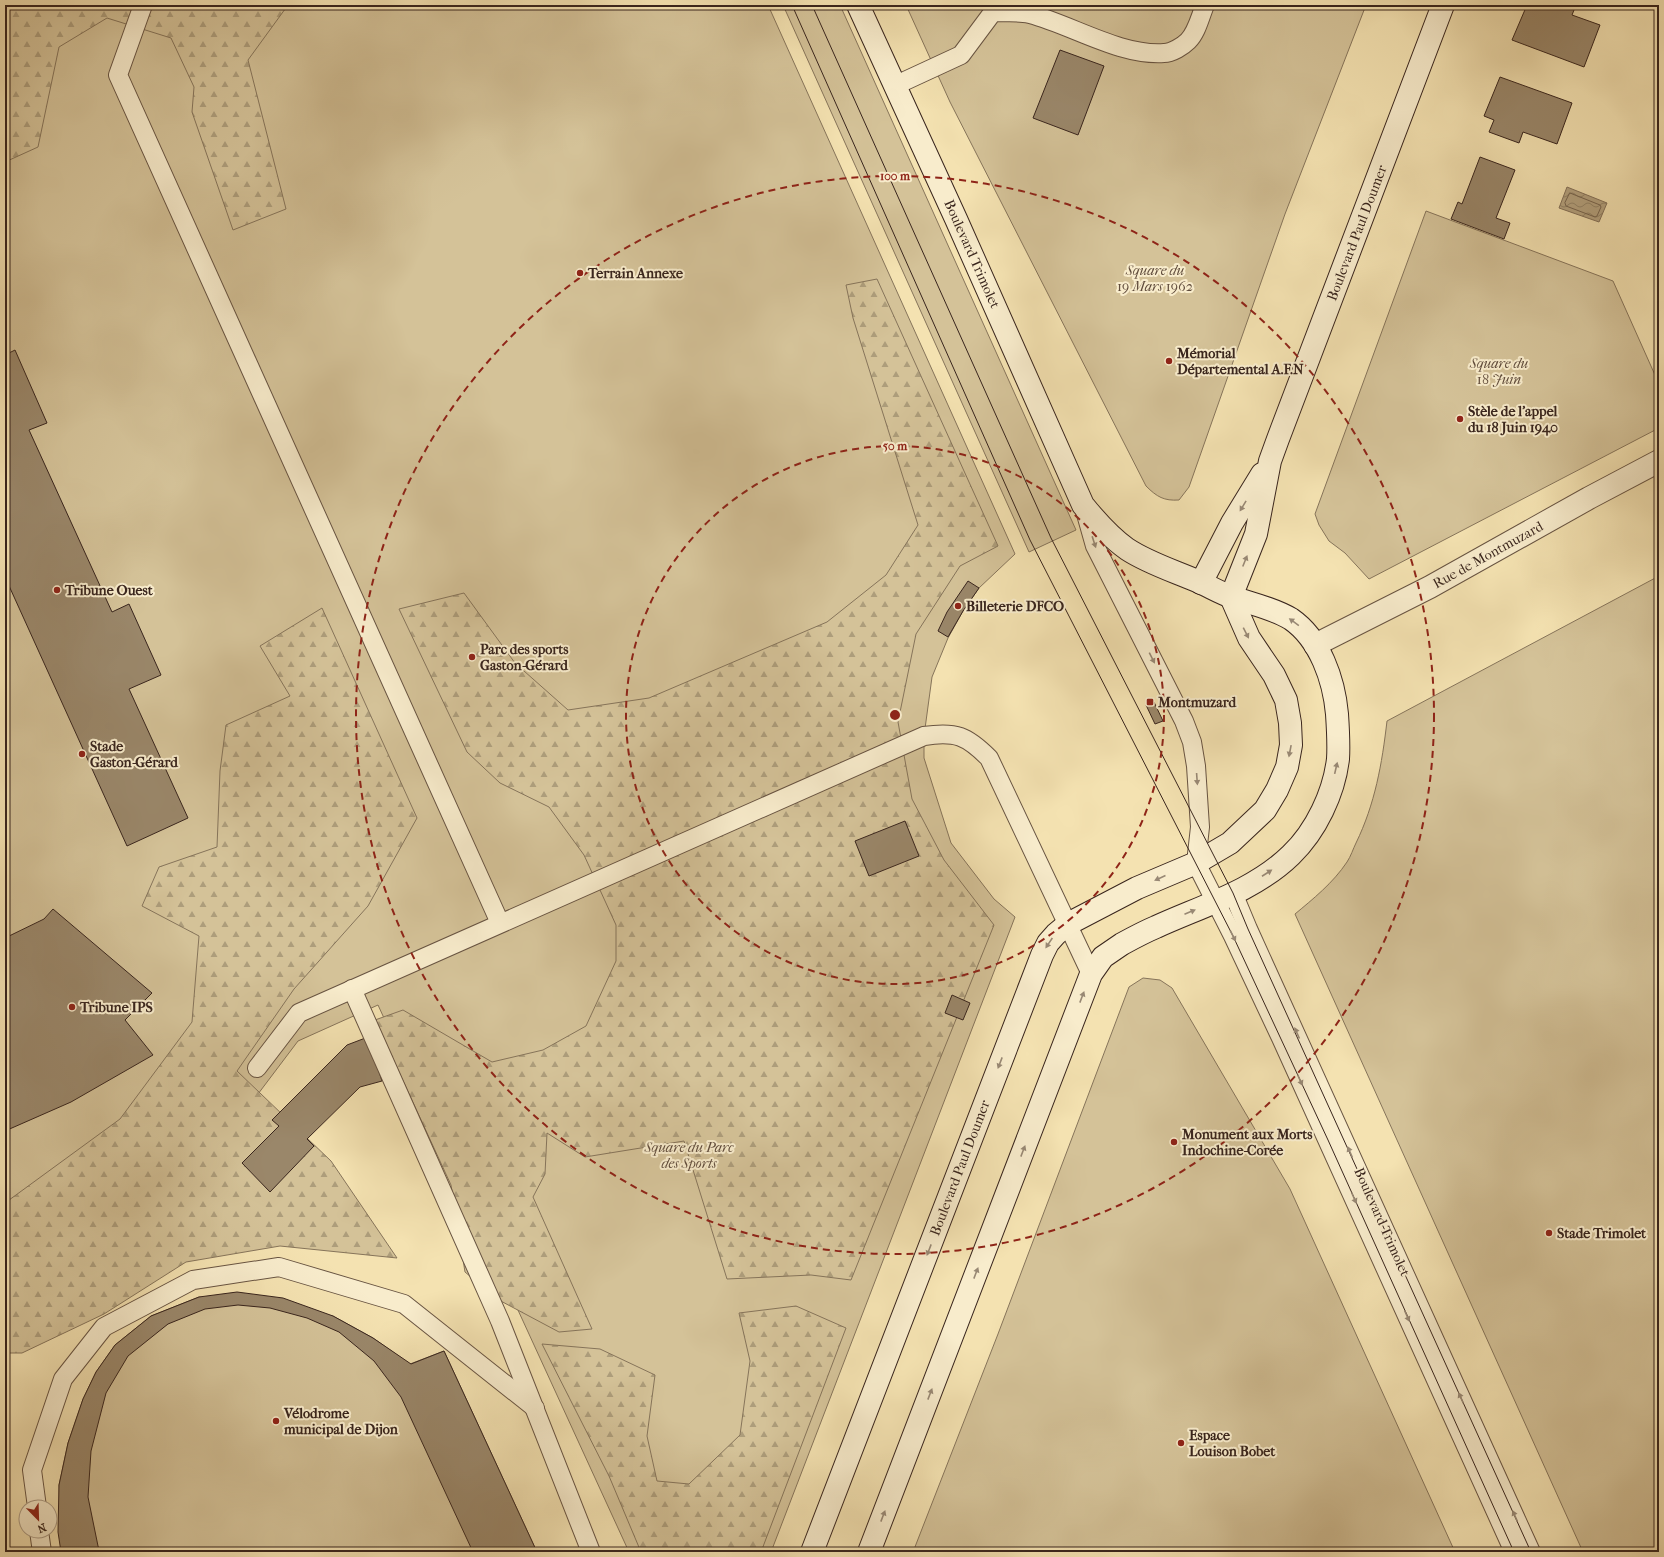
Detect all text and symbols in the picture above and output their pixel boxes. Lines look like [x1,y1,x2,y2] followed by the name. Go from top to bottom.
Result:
[1323,163,1391,303] street label: Boulevard Paul Doumer
[880,169,911,183] text: 100 m
[940,197,1004,311] street label: Boulevard Trimolet
[1117,262,1193,295] park label: Square du 19 Mars 1962
[587,265,683,282] place label: Terrain Annexe
[575,268,585,278] marker: Terrain Annexe
[1176,345,1304,378] place label: Mémorial Départemental A.F.N
[1469,355,1529,388] park label: Square du 18 Juin
[1164,356,1174,366] marker: Mémorial Départemental A.F.N
[1468,403,1558,436] place label: Stèle de l'appel du 18 Juin 1940
[1455,414,1465,424] marker: Stèle de l'appel du 18 Juin 1940
[883,439,908,453] text: 50 m
[1239,500,1246,512] one-way arrow
[1430,517,1546,592] street label: Rue de Montmuzard
[1092,536,1098,548] one-way arrow
[1243,554,1249,566] one-way arrow
[64,582,154,599] place label: Tribune Ouest
[52,585,62,595] marker: Tribune Ouest
[966,598,1064,615] place label: Billeterie DFCO
[953,601,963,611] marker: Billeterie DFCO
[1289,618,1300,627] one-way arrow
[1243,627,1249,638] one-way arrow
[480,641,569,674] place label: Parc des sports Gaston-Gérard
[467,652,477,662] marker: Parc des sports Gaston-Gérard
[1149,652,1155,664] one-way arrow
[1157,694,1238,711] place label: Montmuzard
[1145,697,1155,707] marker: Montmuzard
[888,708,902,722] centre of rings
[90,738,179,771] place label: Stade Gaston-Gérard
[1287,745,1293,757] one-way arrow
[77,749,87,759] marker: Stade Gaston-Gérard
[1333,761,1339,774] one-way arrow
[1194,773,1201,785] one-way arrow
[1262,869,1272,877] one-way arrow
[1154,875,1166,881] one-way arrow
[1185,909,1197,915] one-way arrow
[1230,931,1237,942] one-way arrow
[1045,938,1053,948] one-way arrow
[1079,990,1085,1002] one-way arrow
[79,999,153,1016] place label: Tribune IPS
[67,1002,77,1012] marker: Tribune IPS
[1294,1028,1300,1039] one-way arrow
[997,1058,1003,1070] one-way arrow
[1297,1074,1303,1085] one-way arrow
[926,1098,994,1238] street label: Boulevard Paul Doumer
[1181,1126,1313,1159] place label: Monument aux Morts Indochine-Corée
[1169,1137,1179,1147] marker: Monument aux Morts Indochine-Corée
[643,1139,734,1172] park label: Square du Parc des Sports
[1020,1145,1026,1157] one-way arrow
[1347,1146,1353,1157] one-way arrow
[1350,1165,1414,1279] street label: Boulevard Trimolet
[1351,1192,1357,1204] one-way arrow
[1557,1225,1647,1242] place label: Stade Trimolet
[1544,1228,1554,1238] marker: Stade Trimolet
[925,1245,931,1257] one-way arrow
[974,1266,980,1278] one-way arrow
[1404,1311,1410,1322] one-way arrow
[927,1388,933,1400] one-way arrow
[1458,1392,1464,1404] one-way arrow
[283,1405,399,1438] place label: Vélodrome municipal de Dijon
[271,1416,281,1426] marker: Vélodrome municipal de Dijon
[1189,1427,1276,1460] place label: Espace Louison Bobet
[1176,1438,1186,1448] marker: Espace Louison Bobet
[18,1499,58,1539] north arrow
[881,1509,887,1521] one-way arrow
[1512,1511,1518,1522] one-way arrow
[35,1520,48,1536] text: N

